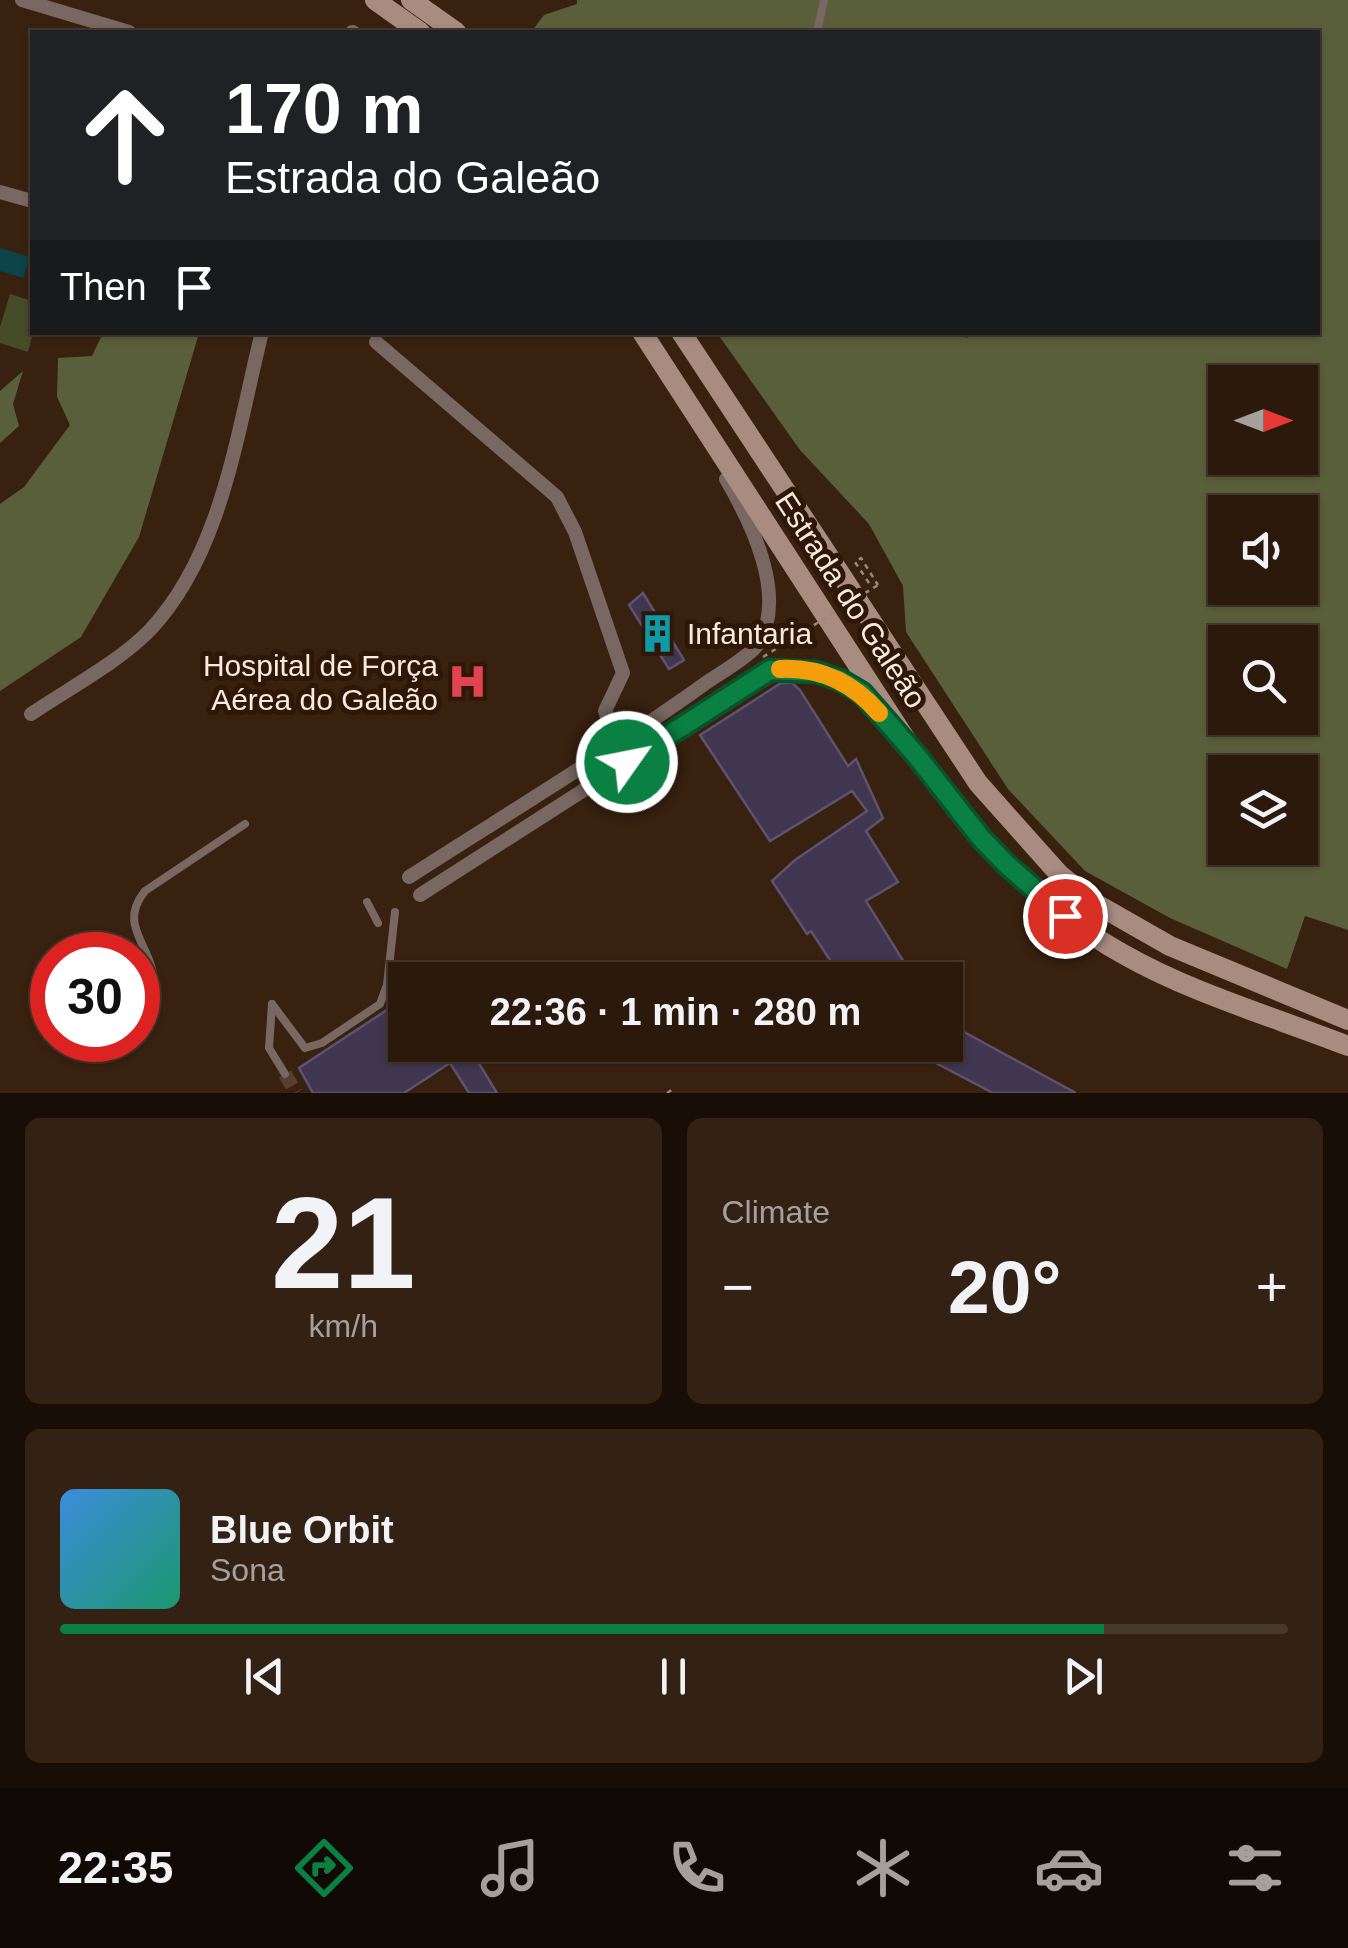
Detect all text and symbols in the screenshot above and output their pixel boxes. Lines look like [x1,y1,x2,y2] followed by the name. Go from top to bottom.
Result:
[60,70,190,200] icon: ahead
[225,70,423,148] text: 170 m
[225,152,600,203] text: Estrada do Galeão
[167,260,222,315] icon: arrive
[60,266,147,308] text: Then
[1208,365,1318,475] north arrow
[1208,365,1318,865] map controls
[769,486,933,714] street label: Estrada do Galeão
[1208,495,1318,605] button: sound
[636,612,678,654] building icon: Infantaria
[687,617,812,650] place label: Infantaria
[1208,625,1318,735] button: search
[203,649,438,716] place label: Hospital de Força Aérea do Galeão
[447,661,489,703] hospital icon: Hospital de Força Aérea do Galeão
[575,710,679,814] position arrow
[1208,755,1318,865] button: layers
[1023,874,1108,959] pin
[1038,889,1093,944] icon: arrive
[30,932,160,1062] speed limit sign: 30
[490,991,861,1033] text: 22:36 · 1 min · 280 m
[271,1170,416,1316] text: 21
[722,1194,830,1230] text: Climate
[948,1245,1061,1329] text: 20°
[722,1256,754,1318] text: −
[1256,1256,1288,1318] text: +
[309,1308,378,1344] text: km/h
[210,1509,394,1551] text: Blue Orbit
[210,1552,285,1588] text: Sona
[237,1649,292,1704] icon: previous
[646,1649,701,1704] icon: pause
[1056,1649,1111,1704] icon: next
[289,1833,359,1903] icon: directions
[475,1833,545,1903] icon: music
[662,1833,732,1903] icon: phone
[848,1833,918,1903] icon: climate
[1034,1833,1104,1903] icon: car
[1220,1833,1290,1903] icon: filters
[58,1842,173,1893] text: 22:35

